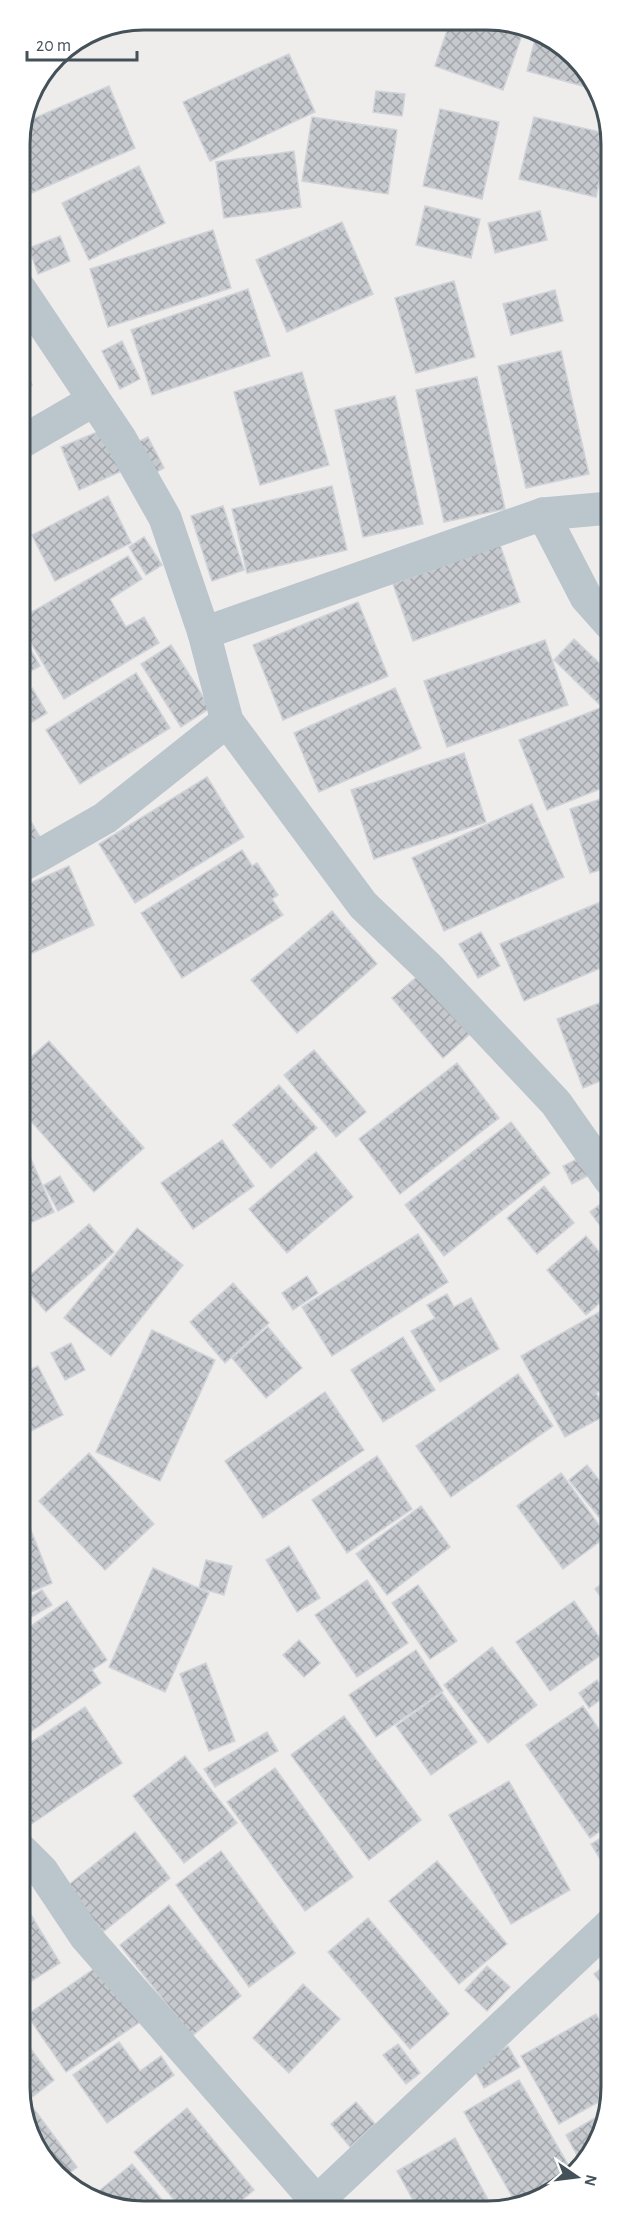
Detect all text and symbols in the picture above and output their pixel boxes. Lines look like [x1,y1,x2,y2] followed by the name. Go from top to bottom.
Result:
[27,24,136,62] scale bar
[36,37,71,55] text: 20 m
[547,2147,607,2207] north arrow
[581,2173,600,2188] text: N

